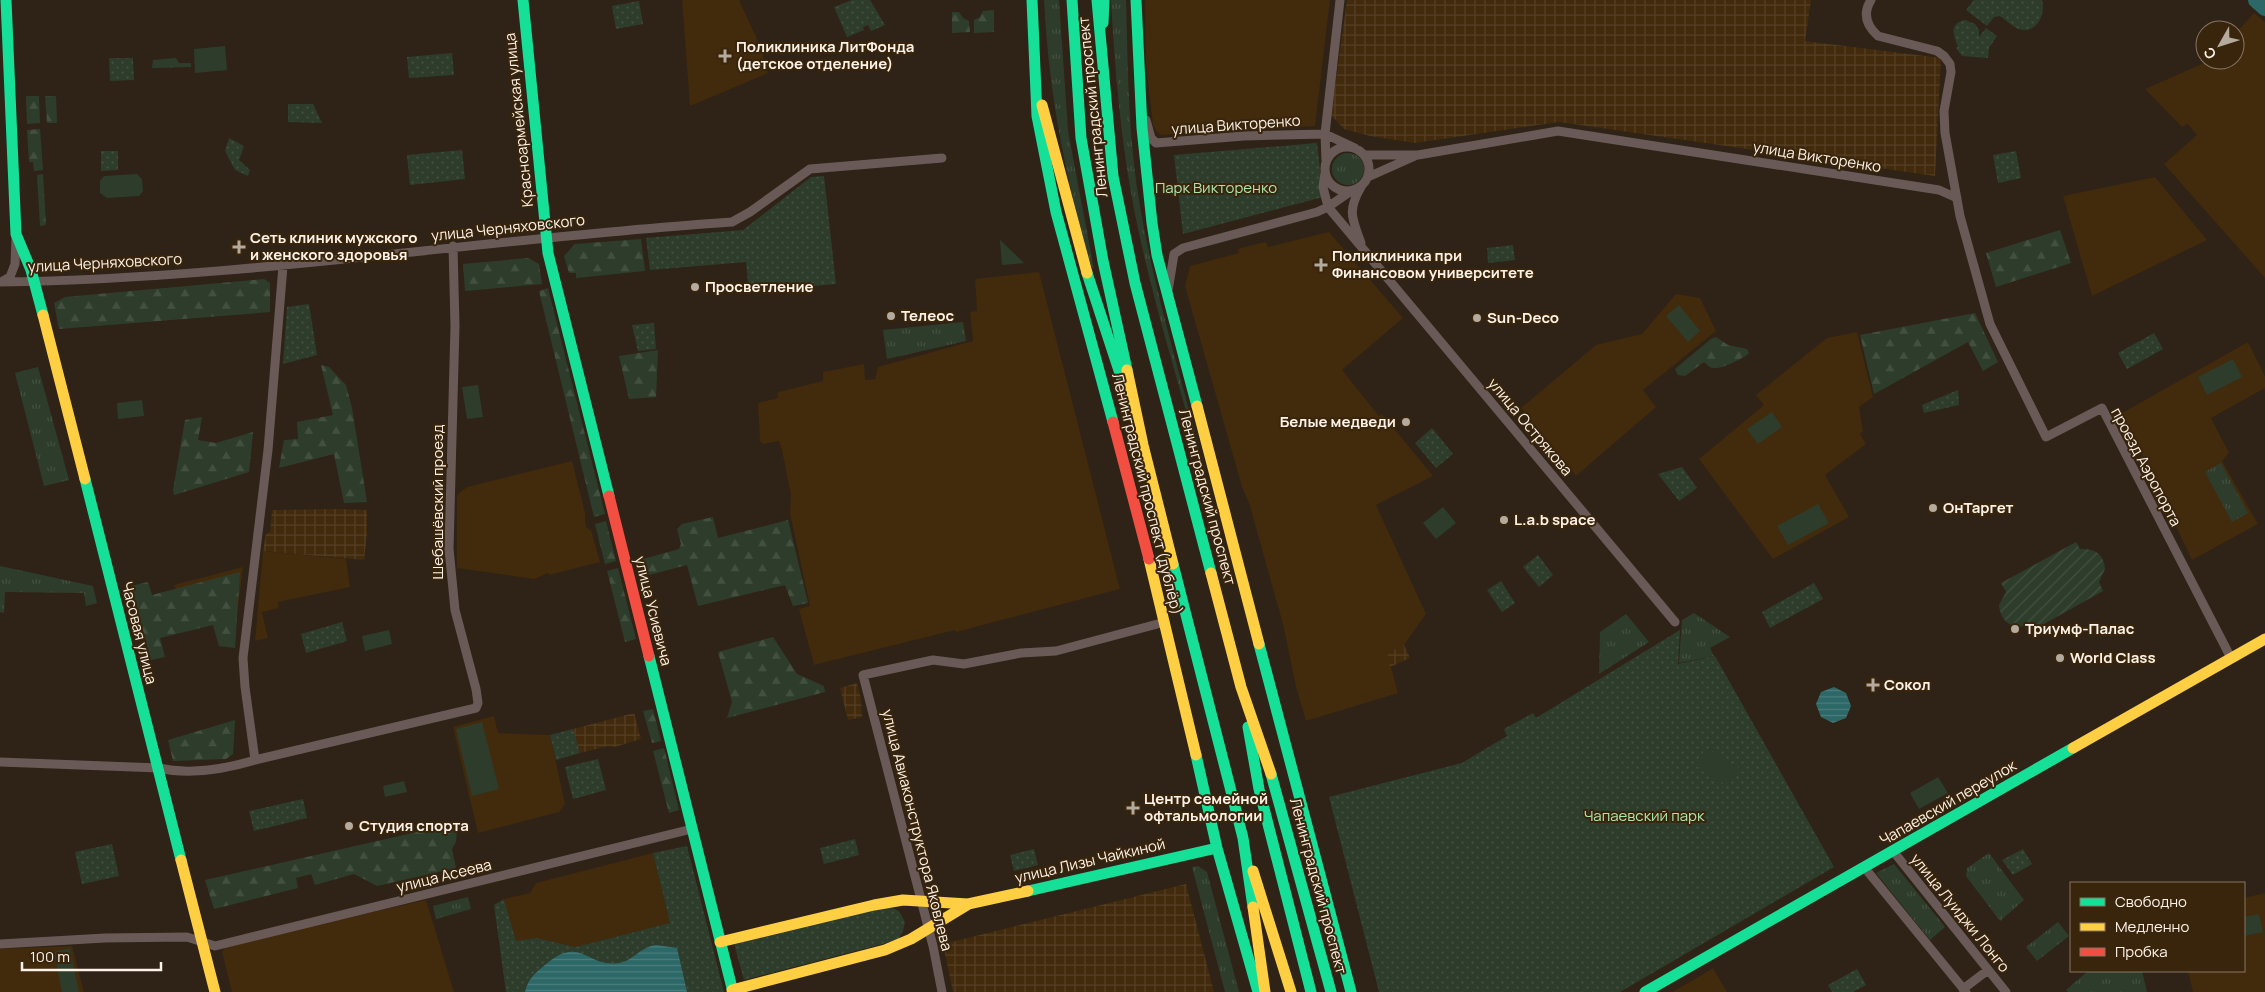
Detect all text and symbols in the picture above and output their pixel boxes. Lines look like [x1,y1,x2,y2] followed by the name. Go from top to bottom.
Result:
[1073,15,1112,198] street label: Ленинградский проспект
[2195,20,2245,70] north arrow
[499,32,538,208] street label: Красноармейская улица
[736,36,914,74] place label: Поликлиника ЛитФонда (детское отделение)
[2199,43,2220,63] text: С
[718,49,732,63] marker: Поликлиника ЛитФонда (детское отделение)
[1171,110,1301,139] street label: улица Викторенко
[1751,136,1883,177] street label: улица Викторенко
[1155,177,1277,198] park label: Парк Викторенко
[430,209,586,246] street label: улица Черняховского
[250,227,418,265] place label: Сеть клиник мужского и женского здоровья
[232,240,246,254] marker: Сеть клиник мужского и женского здоровья
[1332,245,1534,283] place label: Поликлиника при Финансовом университете
[27,248,183,277] street label: улица Черняховского
[1314,258,1328,272] marker: Поликлиника при Финансовом университете
[705,276,814,297] place label: Просветление
[689,281,701,293] marker: Просветление
[901,305,954,326] place label: Телеос
[1487,307,1559,328] place label: Sun-Deco
[885,310,897,322] marker: Телеос
[1471,312,1483,324] marker: Sun-Deco
[1107,371,1188,617] street label: Ленинградский проспект (дублёр)
[1483,373,1578,480] street label: улица Острякова
[2106,404,2187,530] street label: проезд Аэропорта
[1174,407,1241,588] street label: Ленинградский проспект
[1280,411,1396,432] place label: Белые медведи
[1400,416,1412,428] marker: Белые медведи
[427,425,448,579] street label: Шебашёвский проезд
[1943,497,2013,518] place label: ОнТаргет
[1927,502,1939,514] marker: ОнТаргет
[1514,509,1595,530] place label: L.a.b space
[1498,514,1510,526] marker: L.a.b space
[630,554,677,668] street label: улица Усиевича
[117,579,162,686] street label: Часовая улица
[2025,618,2135,639] place label: Триумф-Палас
[2009,623,2021,635] marker: Триумф-Палас
[2070,647,2156,668] place label: World Class
[2054,652,2066,664] marker: World Class
[1884,674,1931,695] place label: Сокол
[1866,678,1880,692] marker: Сокол
[877,707,958,953] street label: улица Авиаконструктора Яковлева
[1875,754,2021,850] street label: Чапаевский переулок
[1144,788,1268,826] place label: Центр семейной офтальмологии
[1285,796,1352,977] street label: Ленинградский проспект
[1126,801,1140,815] marker: Центр семейной офтальмологии
[1584,805,1705,826] park label: Чапаевский парк
[359,815,469,836] place label: Студия спорта
[343,820,355,832] marker: Студия спорта
[1013,833,1167,888] street label: улица Лизы Чайкиной
[1906,849,2015,977] street label: улица Луиджи Лонго
[394,854,494,897] street label: улица Асеева
[2070,882,2245,972] legend
[2115,891,2187,912] text: Свободно
[2115,916,2189,937] text: Медленно
[22,940,161,972] scale bar
[2115,941,2168,962] text: Пробка
[30,946,70,967] text: 100 m

